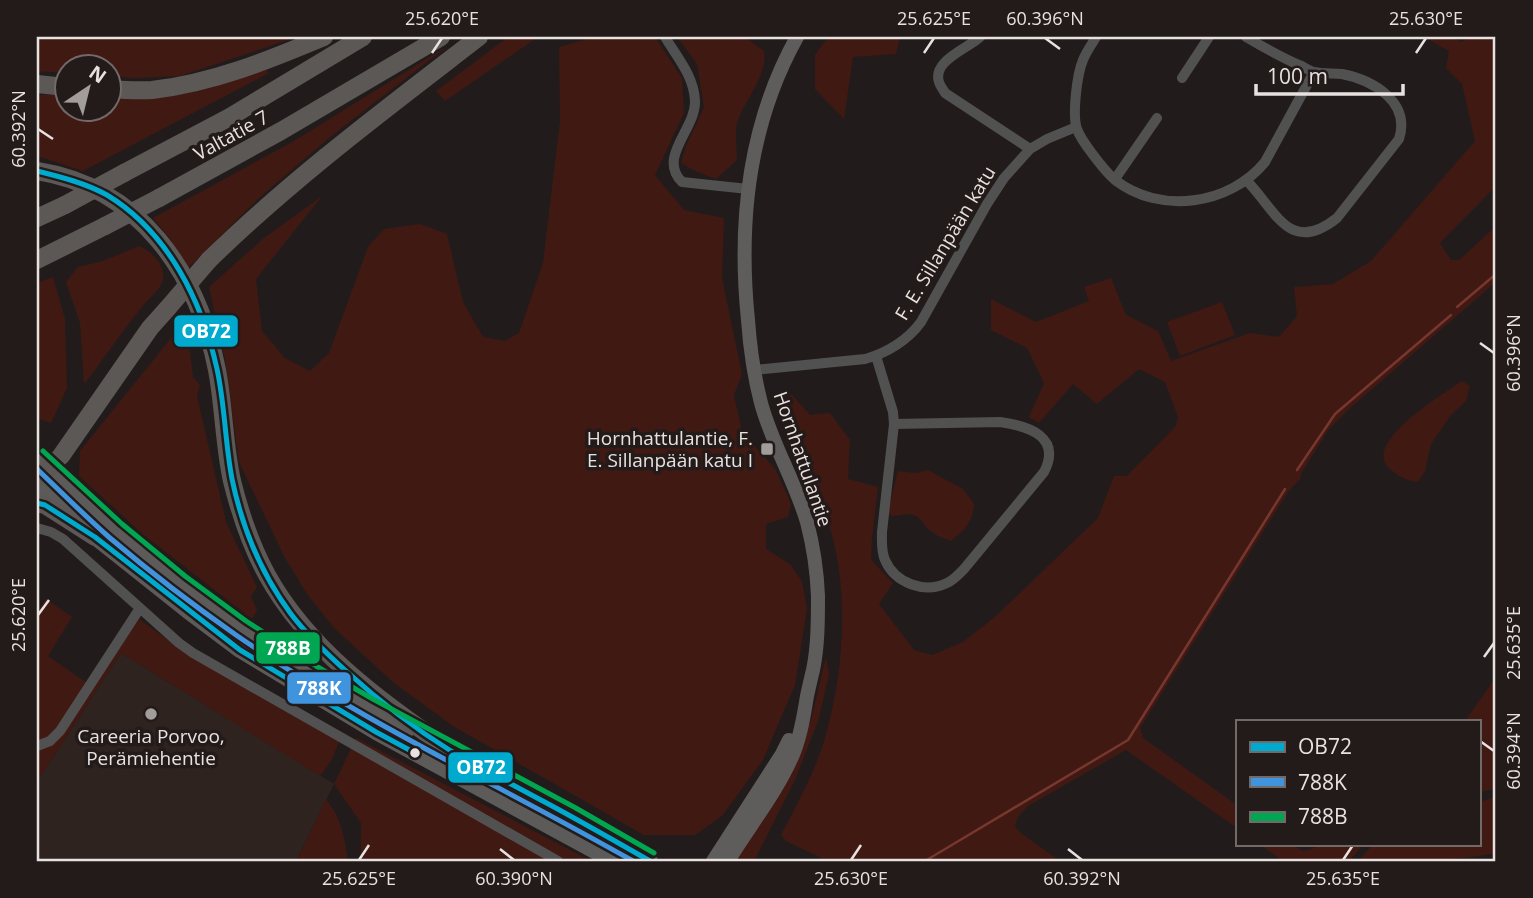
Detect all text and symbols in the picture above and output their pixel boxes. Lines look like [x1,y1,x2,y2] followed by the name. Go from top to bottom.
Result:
[405,6,479,30] text: 25.620°E
[897,6,971,30] text: 25.625°E
[1006,6,1084,30] text: 60.396°N
[1389,6,1463,30] text: 25.630°E
[52,52,122,122] north arrow
[1256,52,1404,96] scale bar
[84,59,112,89] text: N
[1267,62,1328,90] text: 100 m
[6,90,30,168] text: 60.392°N
[189,104,273,166] street label: Valtatie 7
[889,161,1001,325] street label: F. E. Sillanpään katu
[173,314,239,348] line badge: OB72
[1501,314,1525,392] text: 60.396°N
[181,318,231,344] text: OB72
[768,388,838,530] street label: Hornhattulantie
[587,425,753,473] place label: Hornhattulantie, F. E. Sillanpään katu I
[759,441,775,457] marker: Hornhattulantie, F. E. Sillanpään katu I
[6,578,30,652] text: 25.620°E
[1501,606,1525,680] text: 25.635°E
[255,631,321,665] line badge: 788B
[265,635,311,661] text: 788B
[286,671,352,705] line badge: 788K
[296,675,342,701] text: 788K
[143,706,159,722] marker: Careeria Porvoo, Perämiehentie
[1501,712,1525,790] text: 60.394°N
[1236,720,1480,846] legend
[77,723,225,771] place label: Careeria Porvoo, Perämiehentie
[1298,732,1352,760] text: OB72
[408,746,422,760] unlabelled marker
[447,751,514,784] line badge: OB72
[456,754,506,780] text: OB72
[1298,768,1347,796] text: 788K
[1298,802,1348,830] text: 788B
[322,866,396,890] text: 25.625°E
[475,866,553,890] text: 60.390°N
[814,866,888,890] text: 25.630°E
[1043,866,1121,890] text: 60.392°N
[1306,866,1380,890] text: 25.635°E

